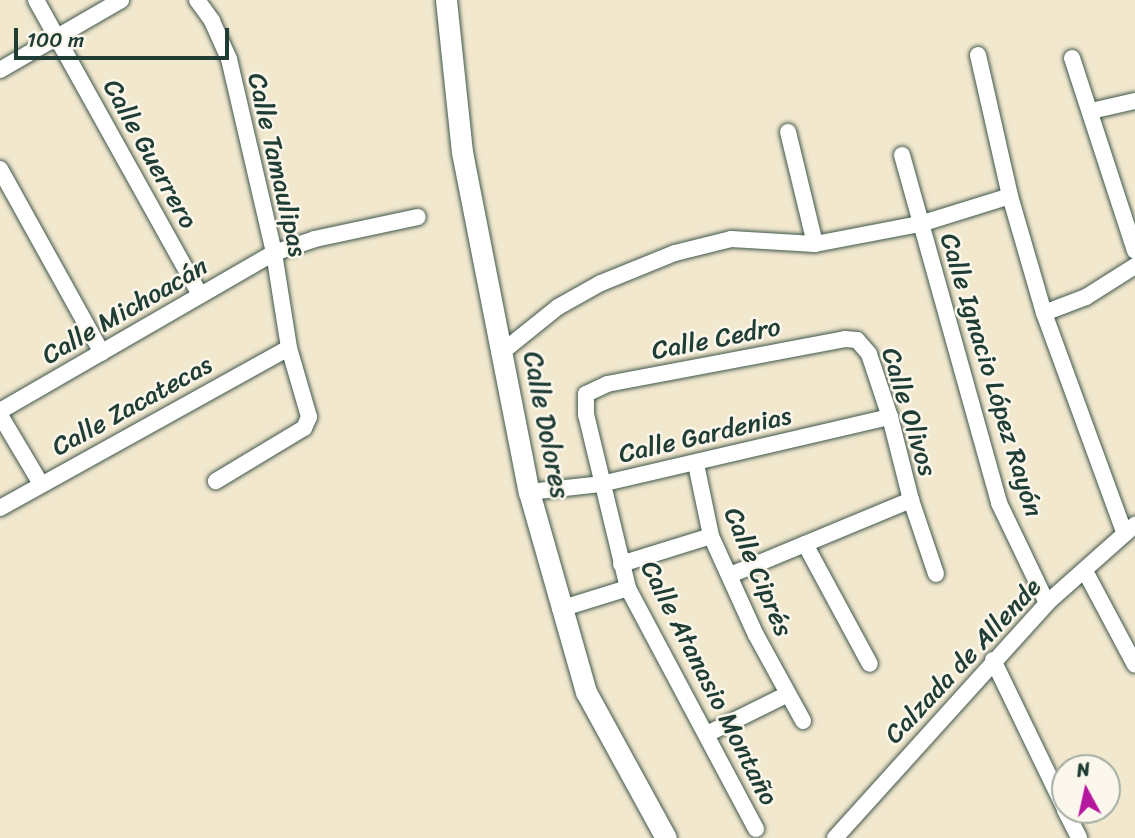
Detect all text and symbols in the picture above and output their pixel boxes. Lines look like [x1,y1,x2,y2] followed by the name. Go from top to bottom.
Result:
[18,14,233,58] scale bar
[27,21,84,59] text: 100 m
[240,69,314,261] street label: Calle Tamaulipas
[96,74,204,234] street label: Calle Guerrero
[933,229,1049,521] street label: Calle Ignacio López Rayón
[37,251,213,371] street label: Calle Michoacán
[649,311,783,367] street label: Calle Cedro
[875,345,943,479] street label: Calle Olivos
[46,349,218,463] street label: Calle Zacatecas
[517,350,575,500] street label: Calle Dolores
[615,400,795,470] street label: Calle Gardenias
[717,503,799,641] street label: Calle Ciprés
[634,556,784,810] street label: Calle Atanasio Montaño
[878,571,1048,751] street label: Calzada de Allende
[1074,752,1092,787] text: N
[1051,754,1121,824] north arrow

